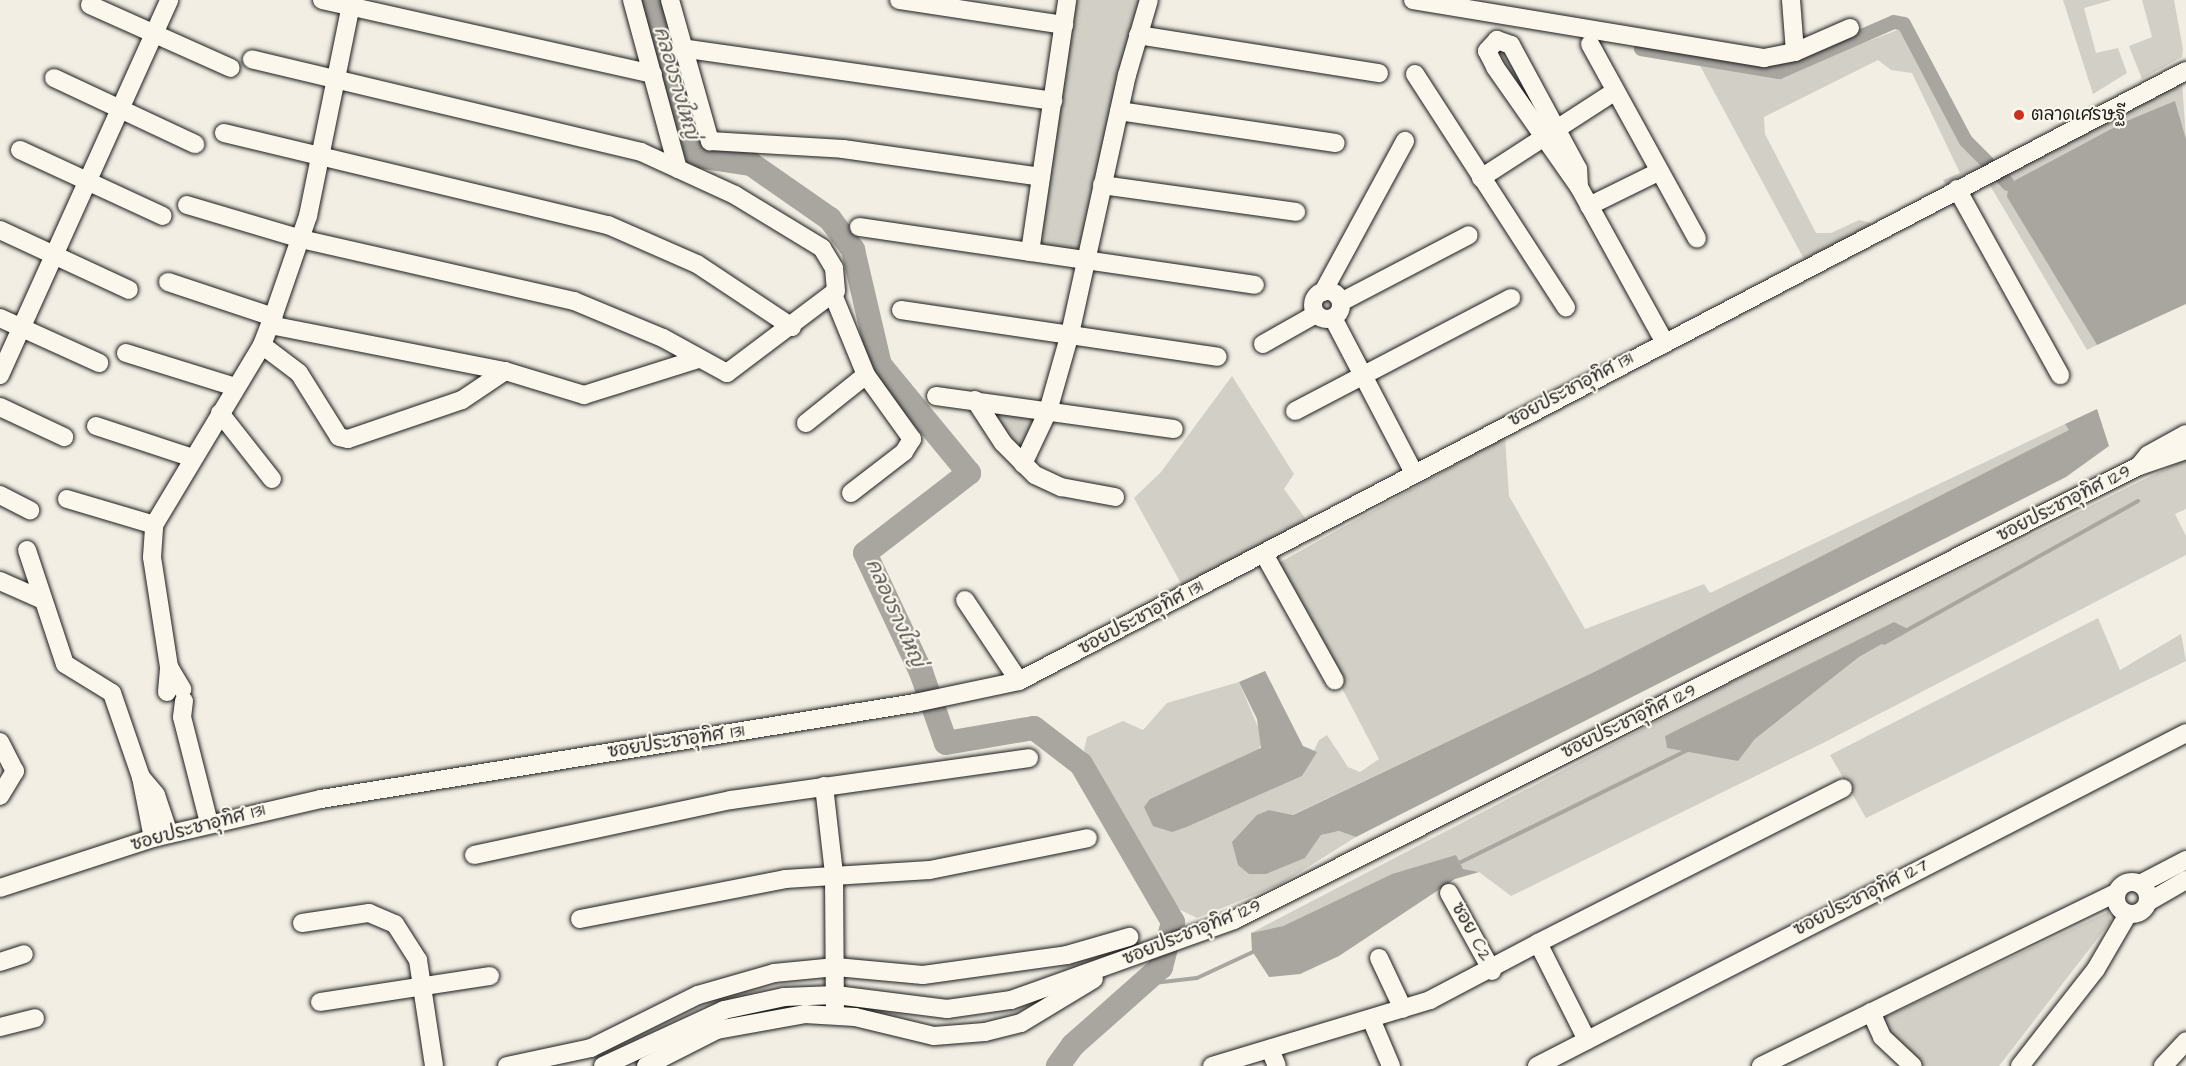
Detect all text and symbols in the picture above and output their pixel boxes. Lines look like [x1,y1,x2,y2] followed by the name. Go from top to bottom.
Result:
[649,24,703,142] water label: คลองรางใหญ่
[2031,104,2126,126] place label: ตลาดเศรษฐี
[2012,108,2026,122] marker: ตลาดเศรษฐี
[1505,348,1637,432] street label: ซอยประชาอุทิศ 131
[1994,461,2134,547] street label: ซอยประชาอุทิศ 129
[861,555,929,671] water label: คลองรางใหญ่
[1075,576,1207,660] street label: ซอยประชาอุทิศ 131
[1558,680,1700,764] street label: ซอยประชาอุทิศ 129
[606,721,746,763] street label: ซอยประชาอุทิศ 131
[129,800,267,856] street label: ซอยประชาอุทิศ 131
[1790,855,1932,941] street label: ซอยประชาอุทิศ 127
[1120,895,1264,971] street label: ซอยประชาอุทิศ 129
[1446,899,1496,965] street label: ซอย C2

